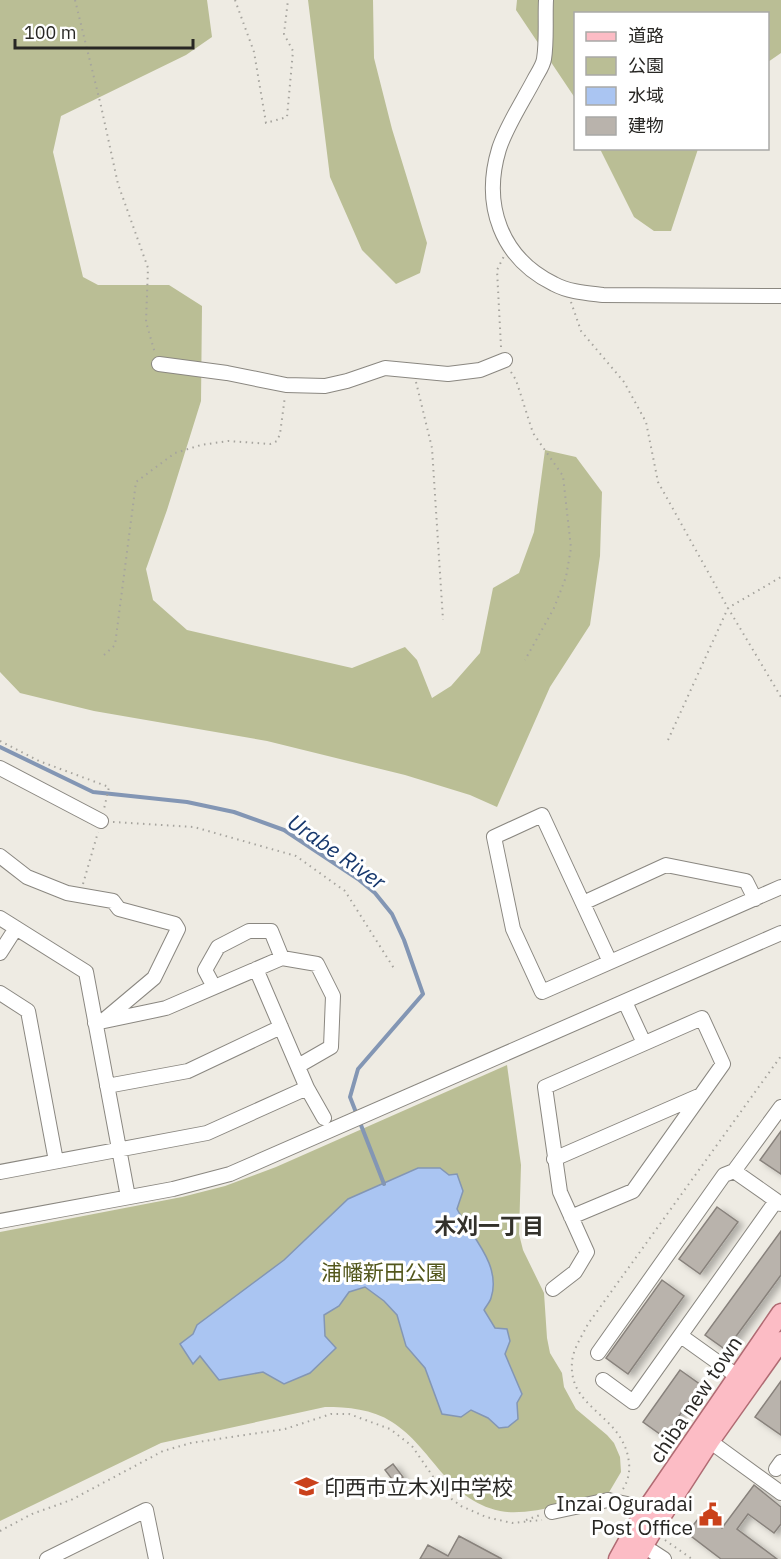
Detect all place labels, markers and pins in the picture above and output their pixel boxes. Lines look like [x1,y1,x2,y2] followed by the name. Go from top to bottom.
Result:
[324,1473,513,1501] place label: 印西市立木刈中学校
[293,1474,319,1500] school or university icon: 印西市立木刈中学校
[556,1489,693,1541] place label: Inzai Oguradai Post Office
[698,1502,724,1528] public building icon: Inzai Oguradai Post Office

